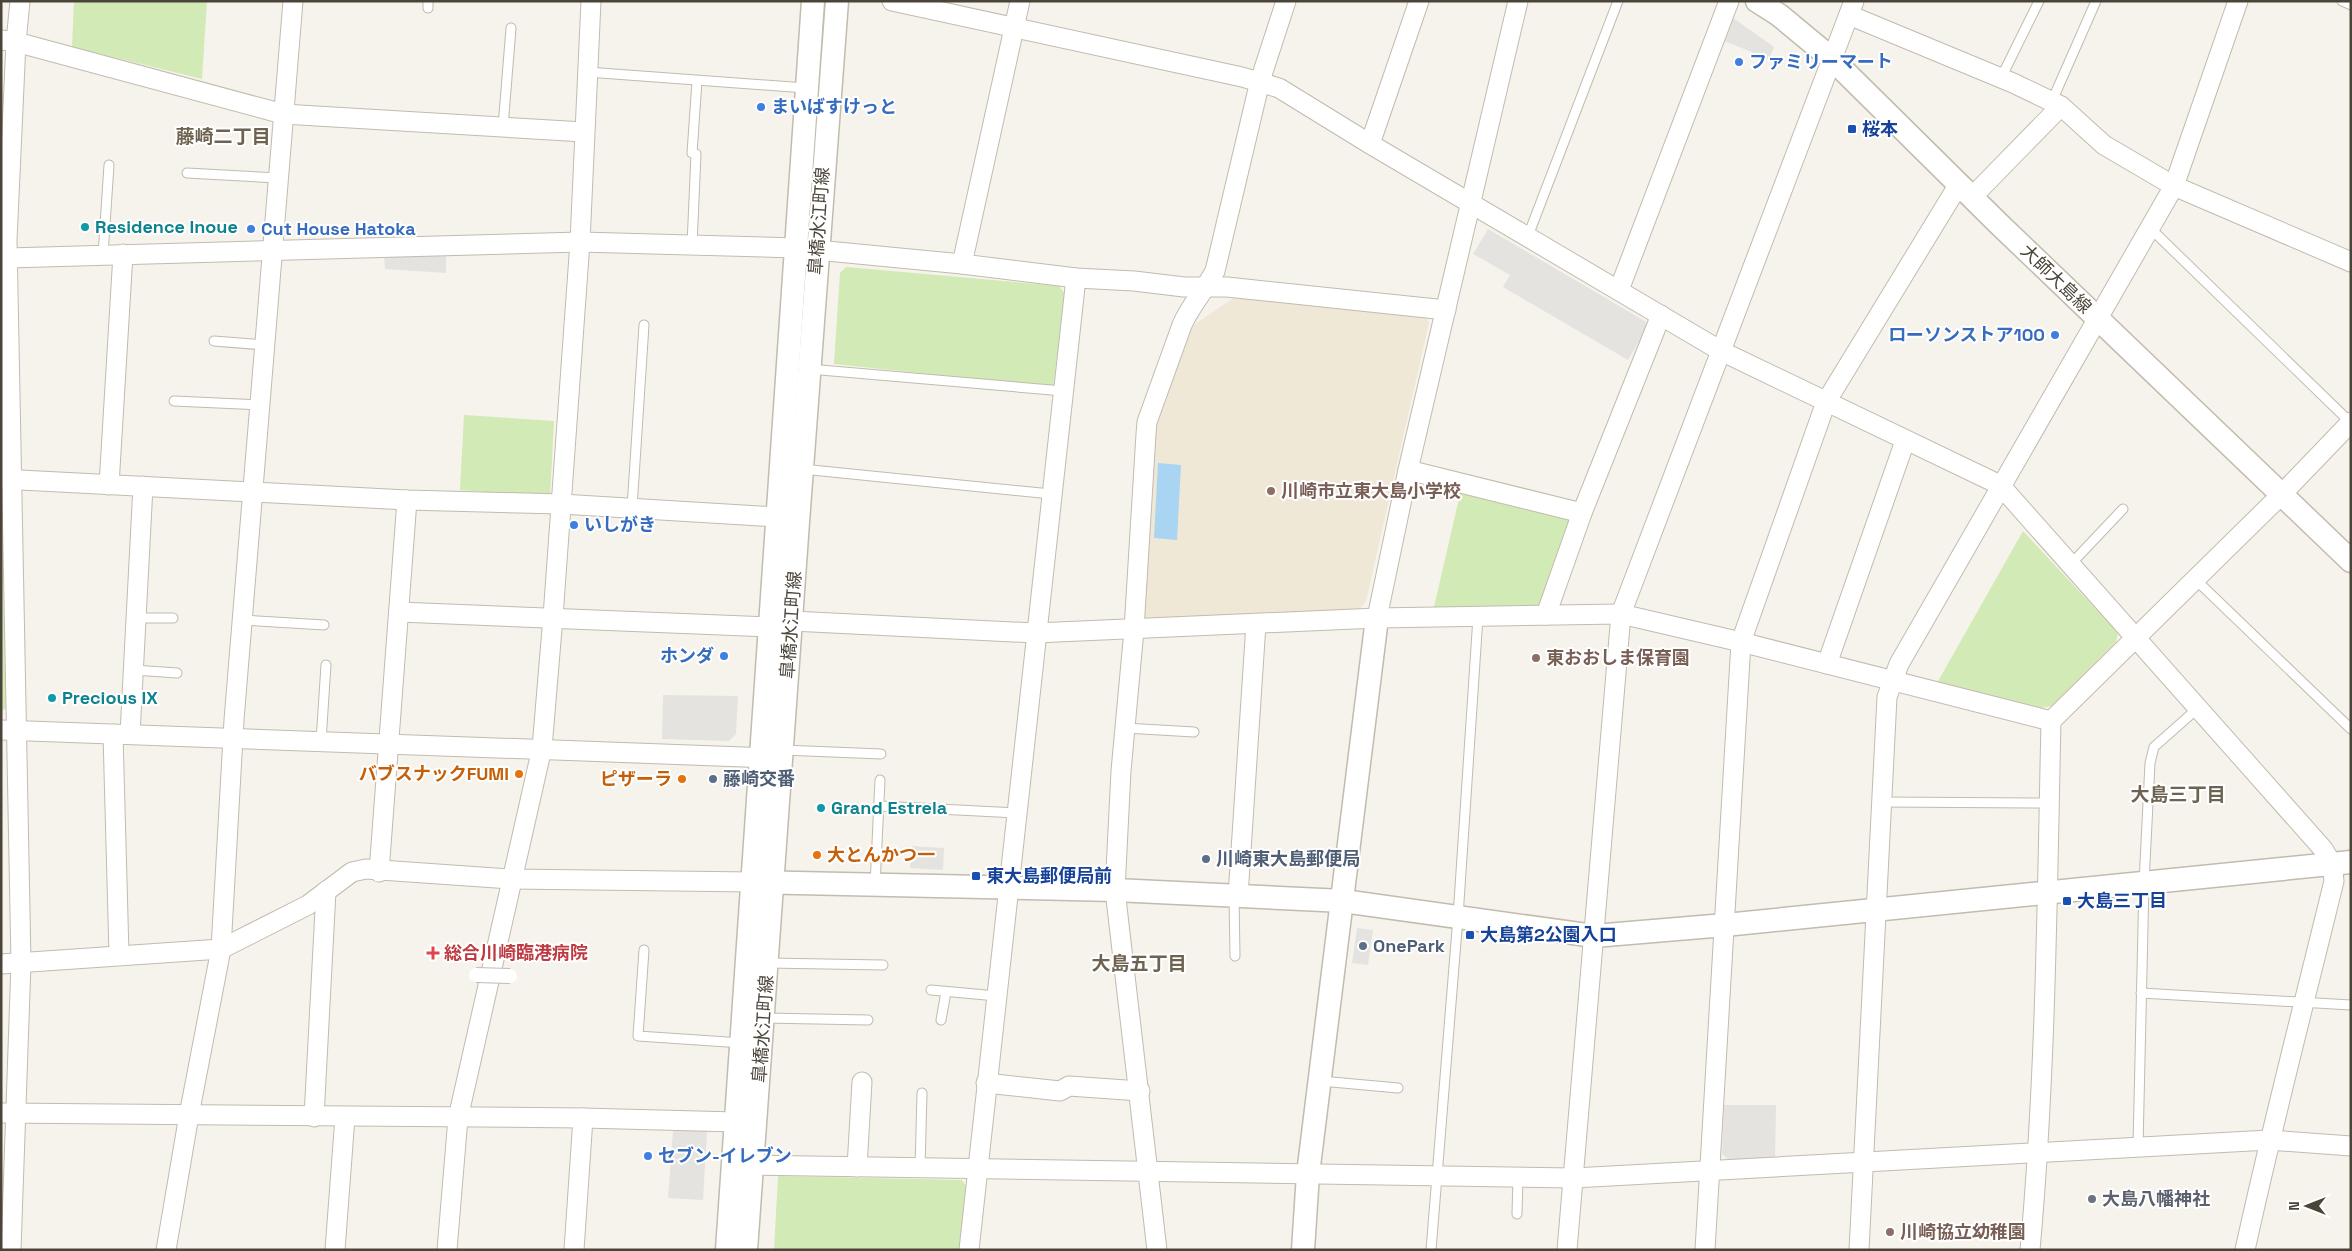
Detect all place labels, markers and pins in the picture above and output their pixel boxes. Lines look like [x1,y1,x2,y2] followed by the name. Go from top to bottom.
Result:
[1749,50,1893,73] place label: ファミリーマート
[1733,56,1745,68] marker: ファミリーマート
[771,95,897,118] place label: まいばすけっと
[755,101,767,113] marker: まいばすけっと
[1862,117,1898,140] place label: 桜本
[1846,123,1858,135] marker: 桜本
[95,215,238,238] place label: Residence Inoue
[261,217,416,240] place label: Cut House Hatoka
[79,221,91,233] marker: Residence Inoue
[245,223,257,235] marker: Cut House Hatoka
[1888,323,2045,346] place label: ローソンストア100
[2049,329,2061,341] marker: ローソンストア100
[1281,479,1461,502] place label: 川崎市立東大島小学校
[1265,485,1277,497] marker: 川崎市立東大島小学校
[584,513,656,536] place label: いしがき
[568,519,580,531] marker: いしがき
[660,644,714,667] place label: ホンダ
[1546,646,1690,669] place label: 東おおしま保育園
[718,650,730,662] marker: ホンダ
[1530,652,1542,664] marker: 東おおしま保育園
[62,686,158,709] place label: Precious IX
[46,692,58,704] marker: Precious IX
[359,762,509,785] place label: バブスナックFUMI
[600,767,672,790] place label: ピザーラ
[723,767,795,790] place label: 藤崎交番
[513,768,525,780] marker: バブスナックFUMI
[676,773,688,785] marker: ピザーラ
[707,773,719,785] marker: 藤崎交番
[831,796,948,819] place label: Grand Estrela
[815,802,827,814] marker: Grand Estrela
[827,843,935,866] place label: 大とんかつ一
[1216,847,1360,870] place label: 川崎東大島郵便局
[811,849,823,861] marker: 大とんかつ一
[1200,853,1212,865] marker: 川崎東大島郵便局
[986,864,1112,887] place label: 東大島郵便局前
[970,870,982,882] marker: 東大島郵便局前
[2077,889,2167,912] place label: 大島三丁目
[2061,895,2073,907] marker: 大島三丁目
[1480,923,1617,946] place label: 大島第2公園入口
[1464,929,1476,941] marker: 大島第2公園入口
[1373,934,1445,957] place label: OnePark
[1357,940,1369,952] marker: OnePark
[444,941,588,964] place label: 総合川崎臨港病院
[426,946,440,960] marker: 総合川崎臨港病院
[658,1144,792,1167] place label: セブン-イレブン
[642,1150,654,1162] marker: セブン-イレブン
[2102,1187,2210,1210] place label: 大島八幡神社
[2086,1193,2098,1205] marker: 大島八幡神社
[1900,1220,2026,1243] place label: 川崎協立幼稚園
[1884,1226,1896,1238] marker: 川崎協立幼稚園

